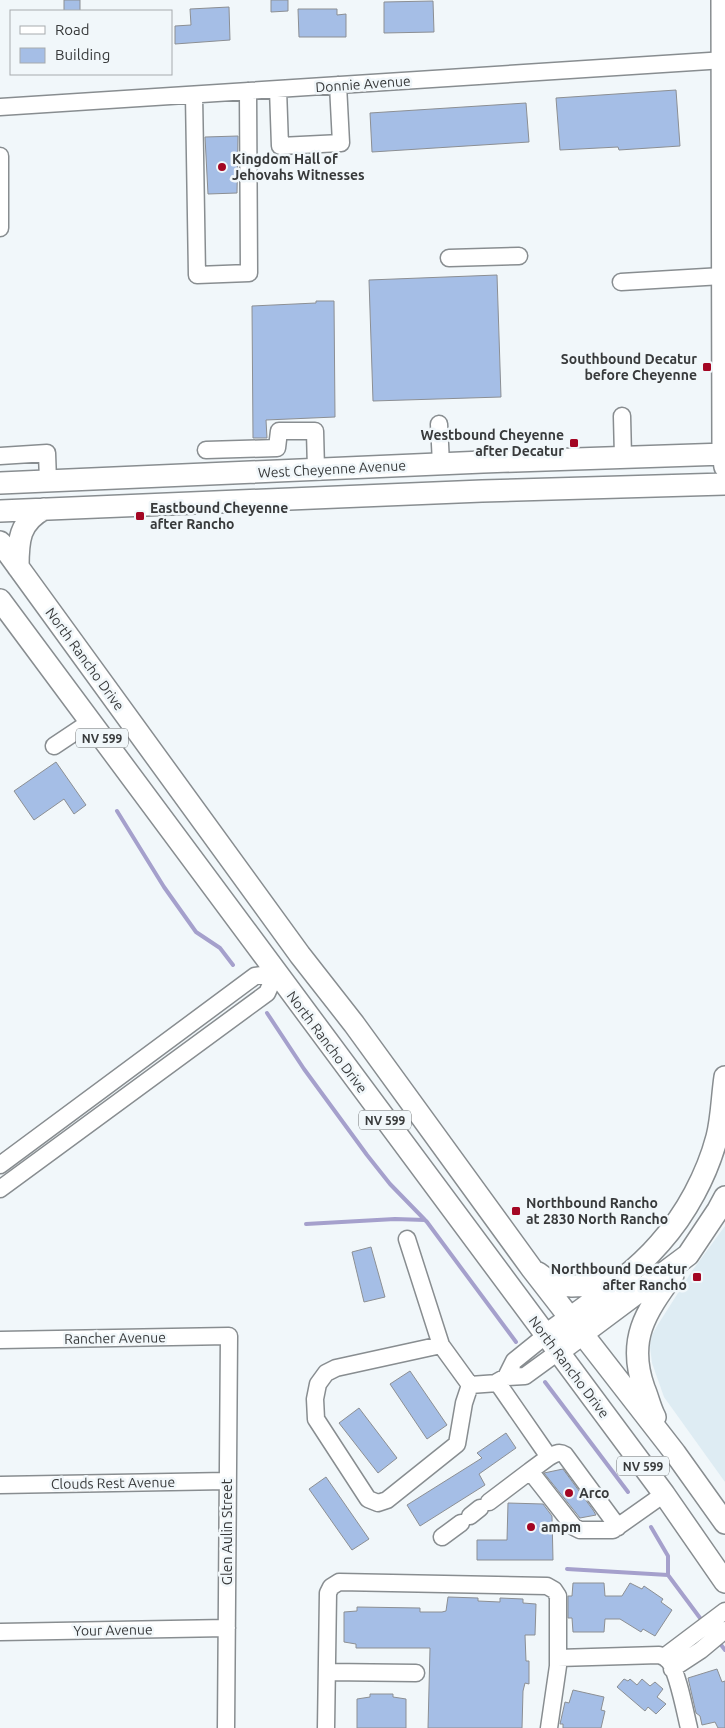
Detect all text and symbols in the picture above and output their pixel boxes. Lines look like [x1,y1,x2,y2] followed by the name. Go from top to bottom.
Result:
[10,10,172,75] legend
[55,21,90,38] text: Road
[55,46,110,63] text: Building
[315,73,411,95] street label: Donnie Avenue
[232,151,365,183] place label: Kingdom Hall of Jehovahs Witnesses
[216,161,228,173] marker: Kingdom Hall of Jehovahs Witnesses
[561,351,697,383] place label: Southbound Decatur before Cheyenne
[701,361,713,373] marker: Southbound Decatur before Cheyenne
[421,427,564,459] place label: Westbound Cheyenne after Decatur
[568,437,580,449] marker: Westbound Cheyenne after Decatur
[258,457,406,481] street label: West Cheyenne Avenue
[150,500,288,532] place label: Eastbound Cheyenne after Rancho
[134,510,146,522] marker: Eastbound Cheyenne after Rancho
[42,605,128,713] street label: North Rancho Drive
[76,728,128,748] road number: NV 599
[284,988,370,1096] street label: North Rancho Drive
[359,1110,411,1130] road number: NV 599
[526,1195,668,1227] place label: Northbound Rancho at 2830 North Rancho
[510,1205,522,1217] marker: Northbound Rancho at 2830 North Rancho
[551,1261,687,1293] place label: Northbound Decatur after Rancho
[691,1271,703,1283] marker: Northbound Decatur after Rancho
[526,1313,612,1421] street label: North Rancho Drive
[64,1329,166,1347] street label: Rancher Avenue
[617,1456,669,1475] road number: NV 599
[51,1474,175,1492] street label: Clouds Rest Avenue
[219,1478,235,1585] street label: Glen Aulin Street
[579,1485,610,1501] place label: Arco
[563,1487,575,1499] marker: Arco
[541,1519,581,1535] place label: ampm
[525,1521,537,1533] marker: ampm
[73,1621,153,1639] street label: Your Avenue

